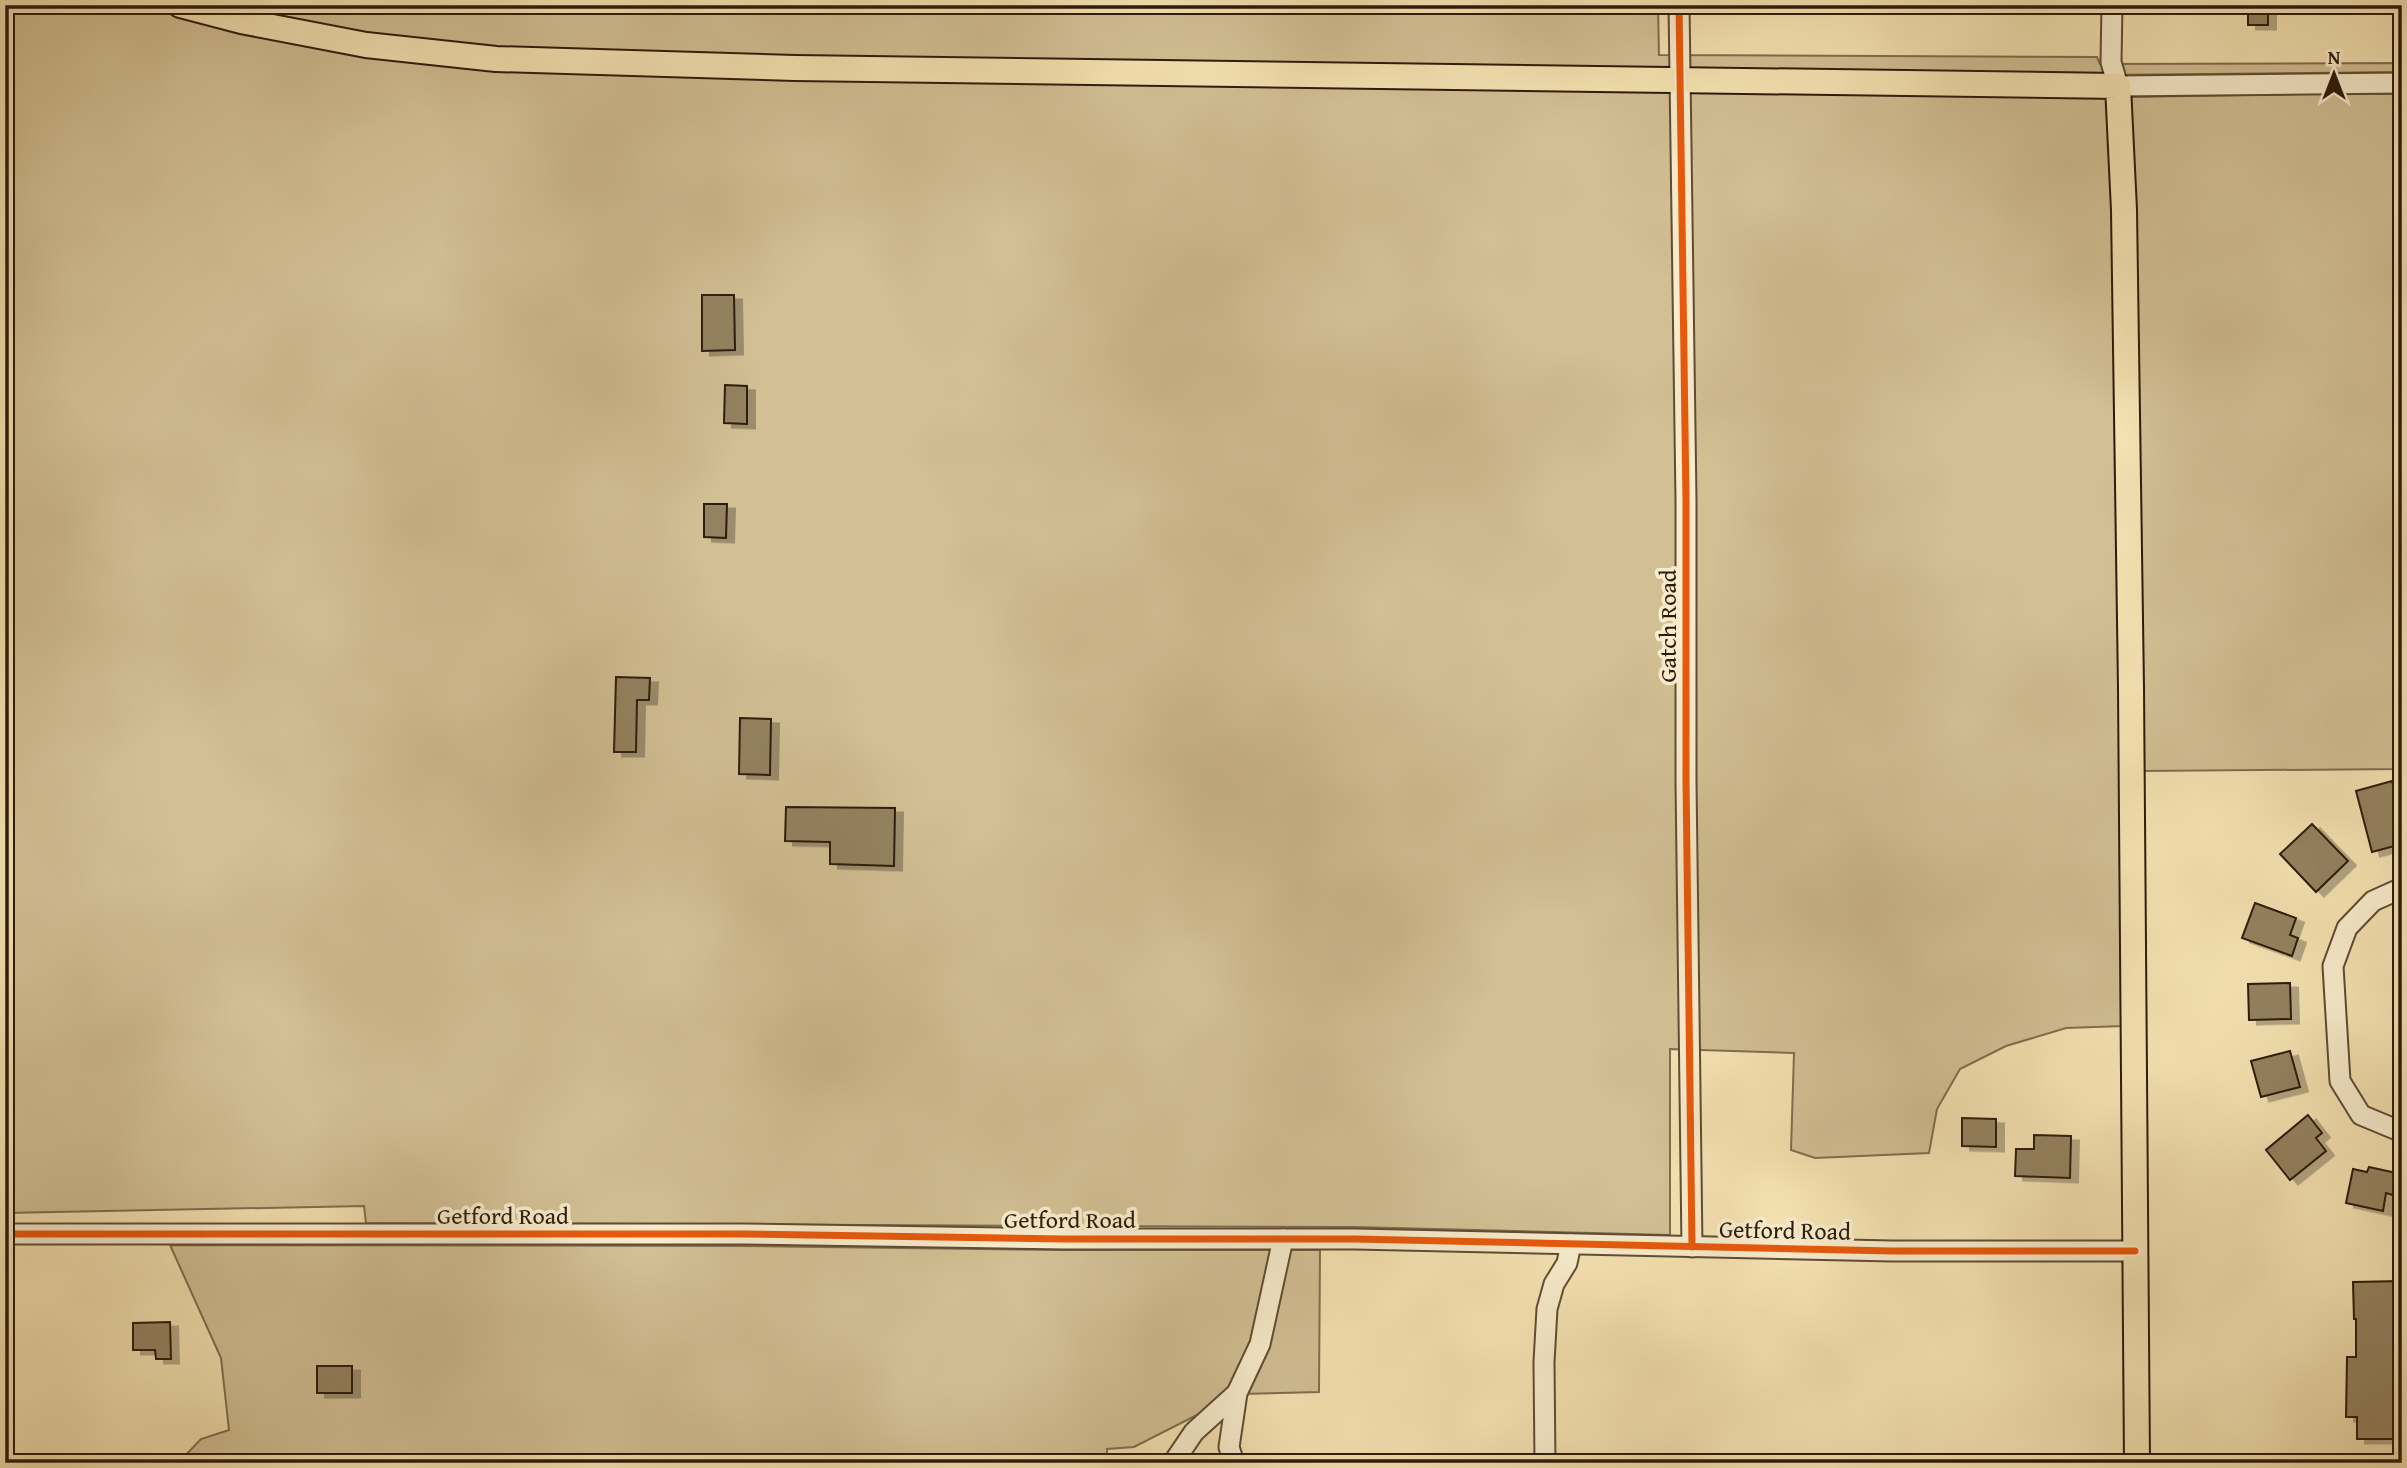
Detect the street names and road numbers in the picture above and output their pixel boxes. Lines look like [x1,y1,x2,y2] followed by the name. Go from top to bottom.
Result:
[1650,569,1685,683] street label: Gatch Road
[437,1198,569,1233] street label: Getford Road
[1004,1202,1136,1237] street label: Getford Road
[1719,1211,1851,1249] street label: Getford Road

